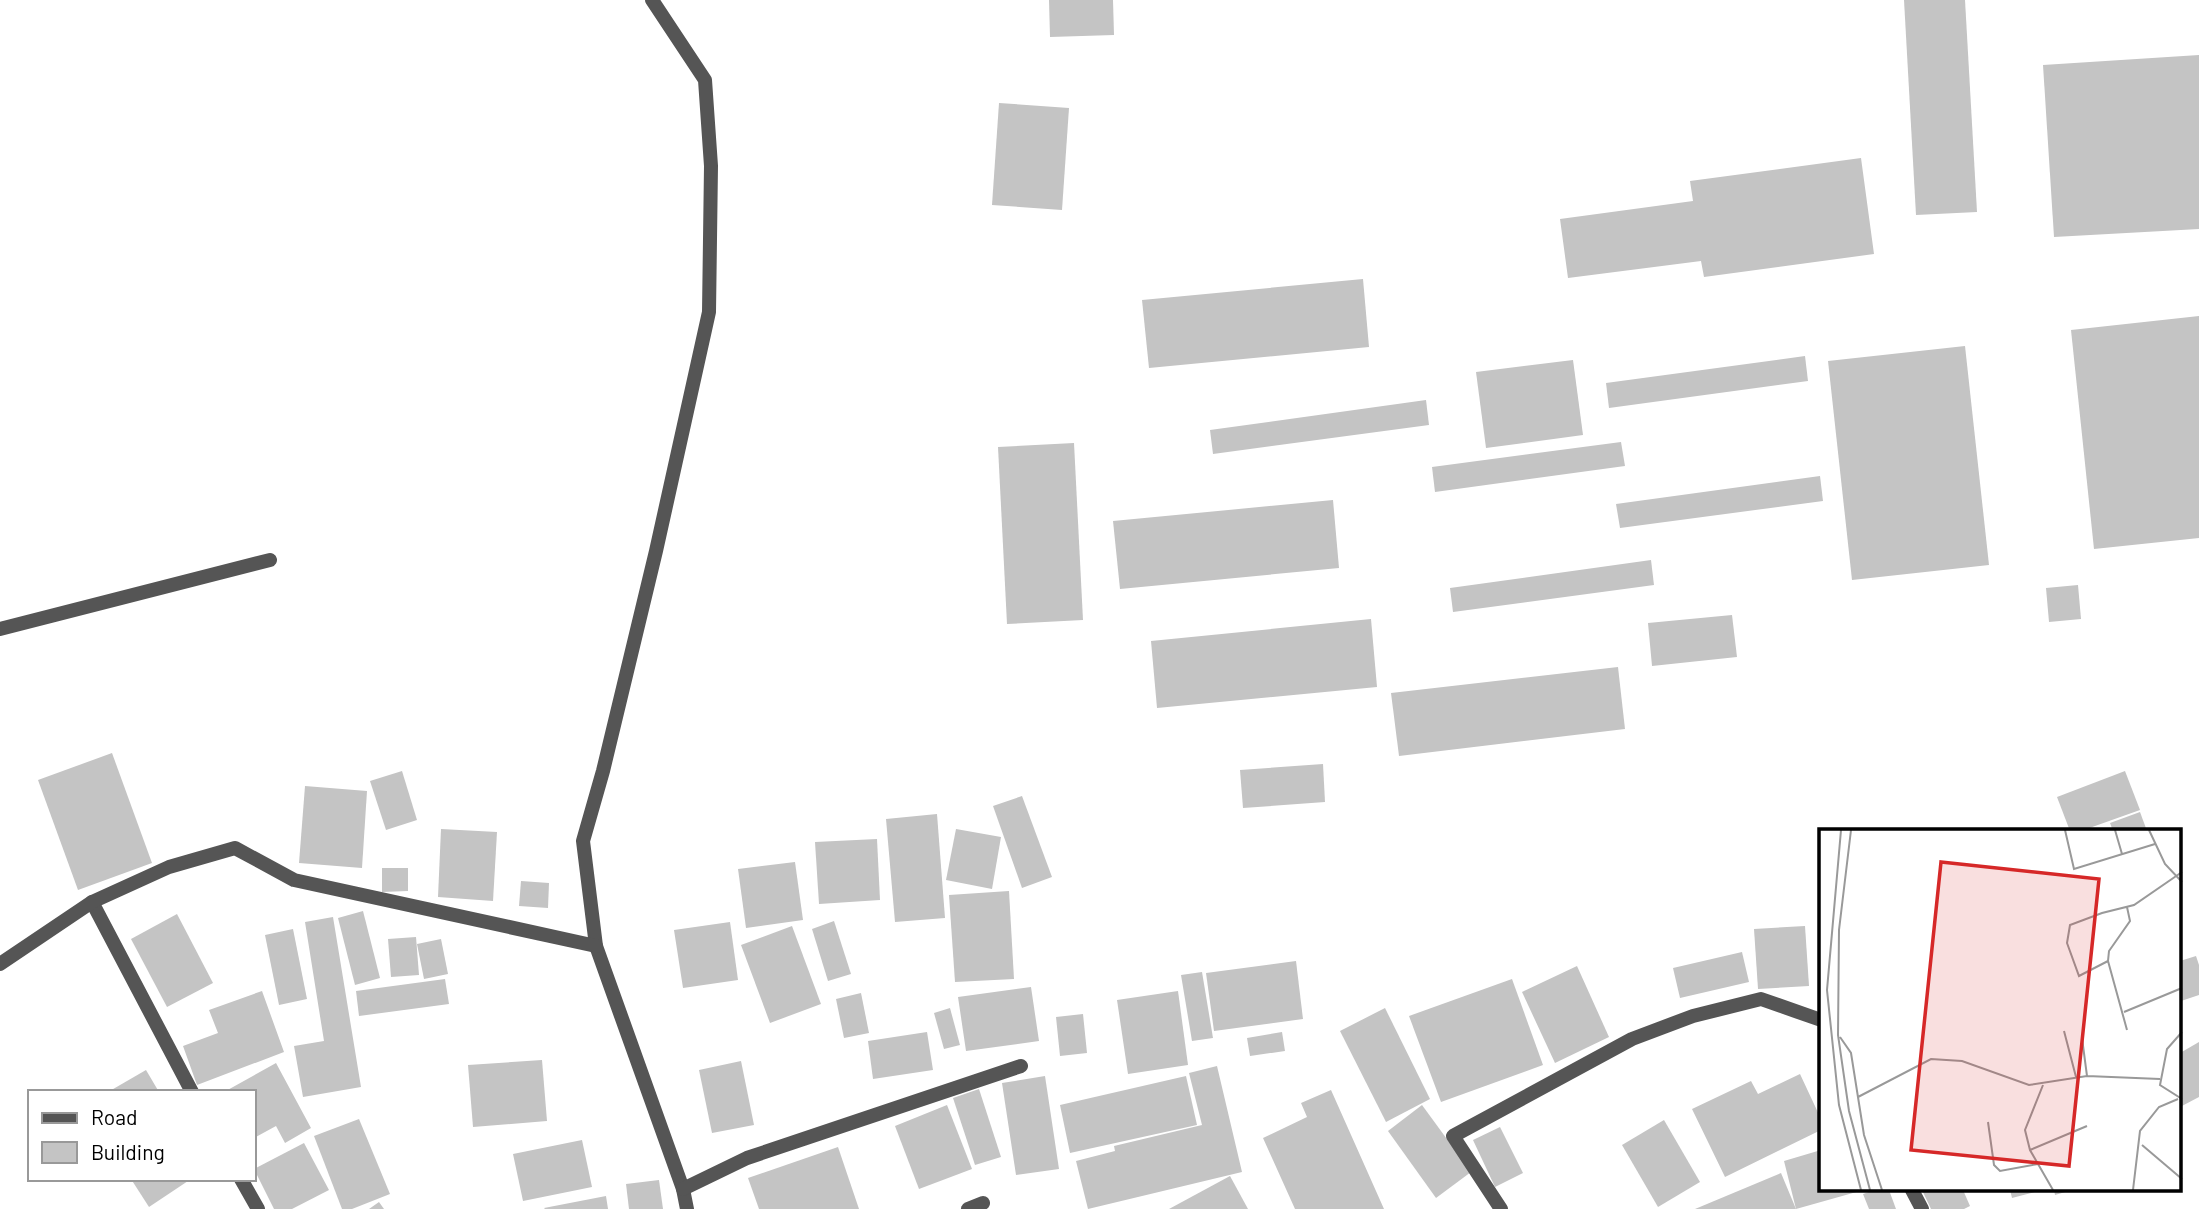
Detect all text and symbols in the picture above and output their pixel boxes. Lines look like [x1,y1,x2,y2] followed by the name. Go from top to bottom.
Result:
[1819,829,2182,1192] inset map
[28,1090,256,1181] legend
[91,1104,137,1129] text: Road
[91,1139,165,1164] text: Building

